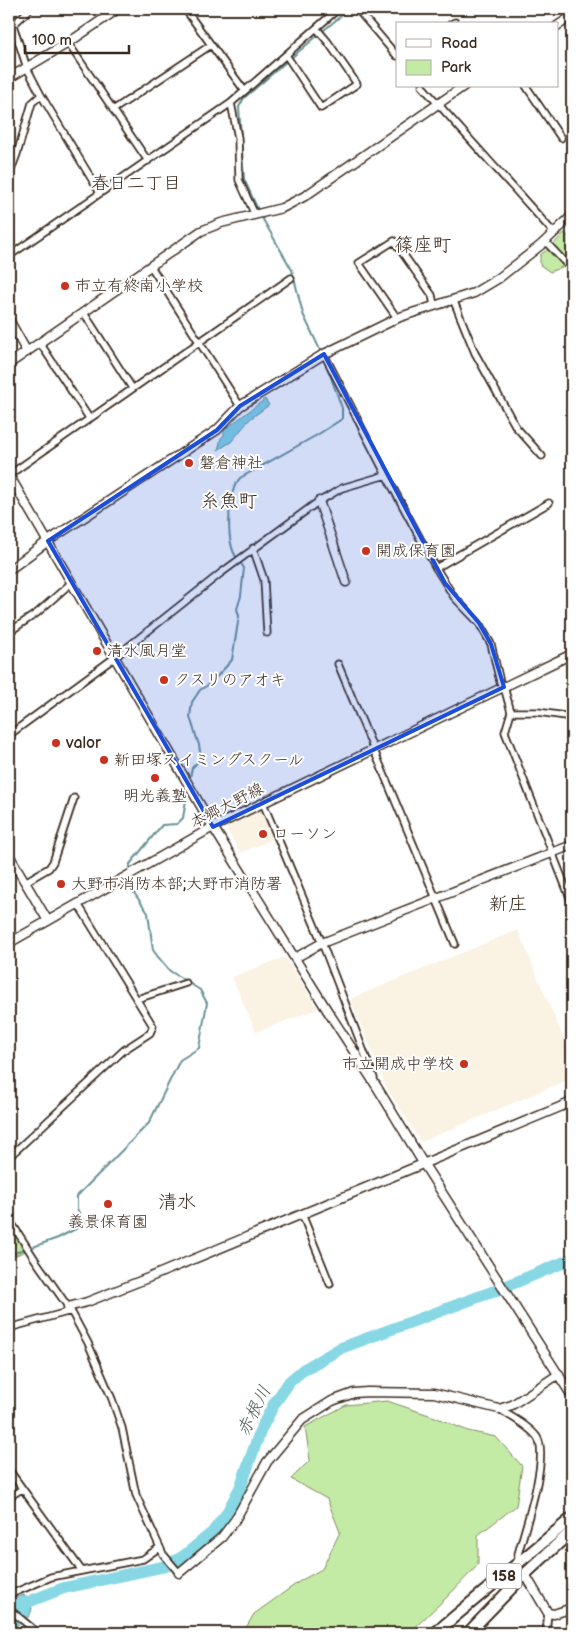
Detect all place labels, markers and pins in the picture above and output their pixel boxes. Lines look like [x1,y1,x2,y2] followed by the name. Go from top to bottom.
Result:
[75,277,203,296] place label: 市立有終南小学校
[59,280,71,292] marker: 市立有終南小学校
[199,454,263,473] place label: 磐倉神社
[183,457,195,469] marker: 磐倉神社
[376,542,456,561] place label: 開成保育園
[360,545,372,557] marker: 開成保育園
[107,642,187,661] place label: 清水風月堂
[91,645,103,657] marker: 清水風月堂
[174,671,286,690] place label: クスリのアオキ
[158,674,170,686] marker: クスリのアオキ
[65,734,101,753] place label: valor
[50,737,62,749] marker: valor
[114,751,304,770] place label: 新田塚スイミングスクール
[98,754,110,766] marker: 新田塚スイミングスクール
[149,772,161,784] marker: 明光義塾
[123,787,187,806] place label: 明光義塾
[273,825,337,844] place label: ローソン
[257,828,269,840] marker: ローソン
[71,875,282,894] place label: 大野市消防本部;大野市消防署
[55,878,67,890] marker: 大野市消防本部;大野市消防署
[342,1055,454,1074] place label: 市立開成中学校
[458,1058,470,1070] marker: 市立開成中学校
[102,1198,114,1210] marker: 義景保育園
[68,1213,148,1232] place label: 義景保育園

